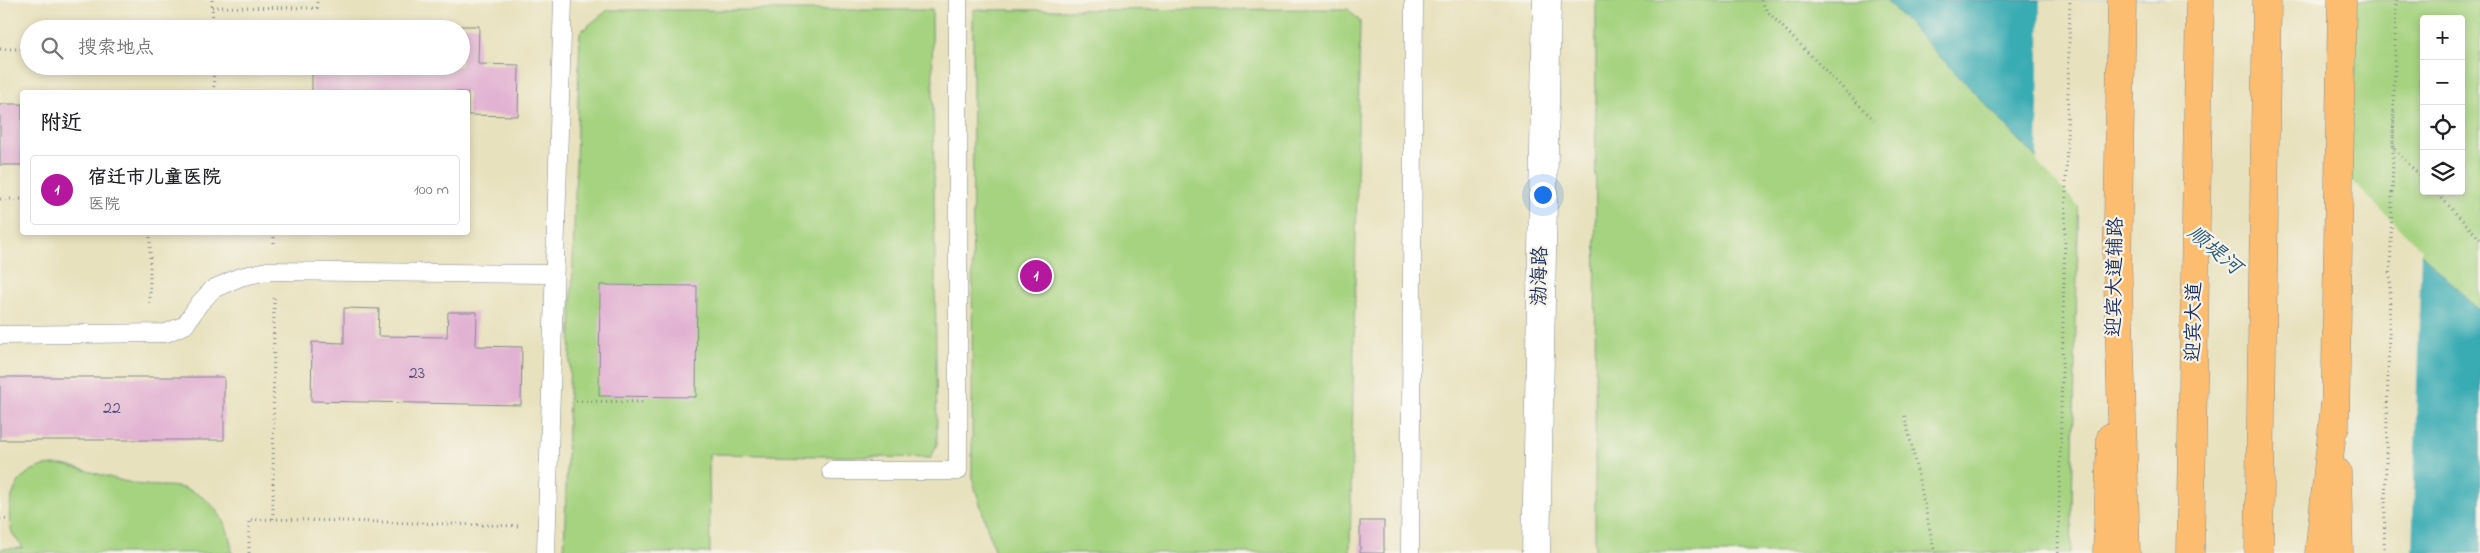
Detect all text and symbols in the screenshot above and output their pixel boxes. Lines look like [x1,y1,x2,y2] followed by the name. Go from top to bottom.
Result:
[2420,15,2465,195] map controls
[2420,15,2465,60] button: +
[20,20,470,75] search box
[38,34,66,62] icon: search
[78,35,154,62] text: 搜索地点
[2420,60,2465,105] button: −
[2420,105,2465,150] button: locate
[40,109,82,139] text: 附近
[2420,150,2465,195] button: layers
[88,165,221,192] text: 宿迁市儿童医院
[54,178,60,202] text: 1
[414,178,449,202] text: 100 m
[1530,182,1556,208] your location
[88,193,120,217] text: 医院
[2100,216,2132,337] street label: 迎宾大道辅路
[2180,219,2250,285] water label: 顺堤河
[1526,245,1556,306] street label: 渤海路
[1020,257,1052,295] pin: 1
[2180,282,2210,362] street label: 迎宾大道
[409,361,425,387] house number: 23
[103,396,121,422] house number: 22

